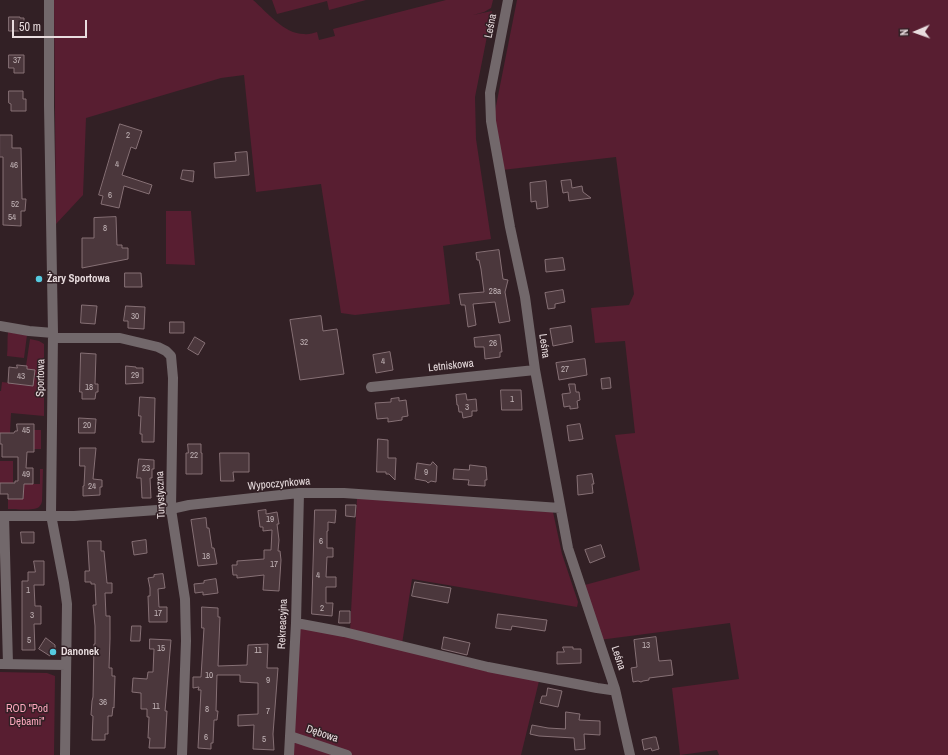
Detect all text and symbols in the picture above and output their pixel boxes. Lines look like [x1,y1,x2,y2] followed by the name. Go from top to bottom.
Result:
[14,12,89,38] scale bar
[896,12,936,52] north arrow
[482,13,500,39] street label: Leśna
[19,19,41,35] text: 50 m
[897,29,911,36] text: N
[13,56,21,66] house number: 37
[126,131,130,141] house number: 2
[115,160,119,170] house number: 4
[10,161,18,171] house number: 46
[108,191,112,201] house number: 6
[11,200,19,210] house number: 52
[8,213,16,223] house number: 54
[103,224,107,234] house number: 8
[47,272,110,286] place label: Żary Sportowa
[34,274,44,284] marker: Żary Sportowa
[489,287,501,297] house number: 28a
[131,312,139,322] house number: 30
[536,333,552,359] street label: Leśna
[300,338,308,348] house number: 32
[489,339,497,349] house number: 26
[381,357,385,367] house number: 4
[428,357,474,375] street label: Letniskowa
[34,359,48,397] street label: Sportowa
[561,365,569,375] house number: 27
[131,371,139,381] house number: 29
[17,372,25,382] house number: 43
[85,383,93,393] house number: 18
[510,395,514,405] house number: 1
[465,403,469,413] house number: 3
[83,421,91,431] house number: 20
[22,426,30,436] house number: 45
[190,451,198,461] house number: 22
[142,464,150,474] house number: 23
[424,468,428,478] house number: 9
[22,470,30,480] house number: 49
[154,471,168,519] street label: Turystyczna
[247,475,311,493] street label: Wypoczynkowa
[88,482,96,492] house number: 24
[266,515,274,525] house number: 19
[319,537,323,547] house number: 6
[202,552,210,562] house number: 18
[270,560,278,570] house number: 17
[316,571,320,581] house number: 4
[26,586,30,596] house number: 1
[276,599,290,649] street label: Rekreacyjna
[320,604,324,614] house number: 2
[154,609,162,619] house number: 17
[30,611,34,621] house number: 3
[27,636,31,646] house number: 5
[642,641,650,651] house number: 13
[157,644,165,654] house number: 15
[608,644,628,672] street label: Leśna
[61,645,99,659] place label: Danonek
[254,646,262,656] house number: 11
[48,647,58,657] marker: Danonek
[205,671,213,681] house number: 10
[266,676,270,686] house number: 9
[99,698,107,708] house number: 36
[6,702,48,728] park label: ROD "Pod Dębami"
[152,702,160,712] house number: 11
[205,705,209,715] house number: 8
[266,707,270,717] house number: 7
[304,722,340,746] street label: Dębowa
[204,733,208,743] house number: 6
[262,735,266,745] house number: 5

